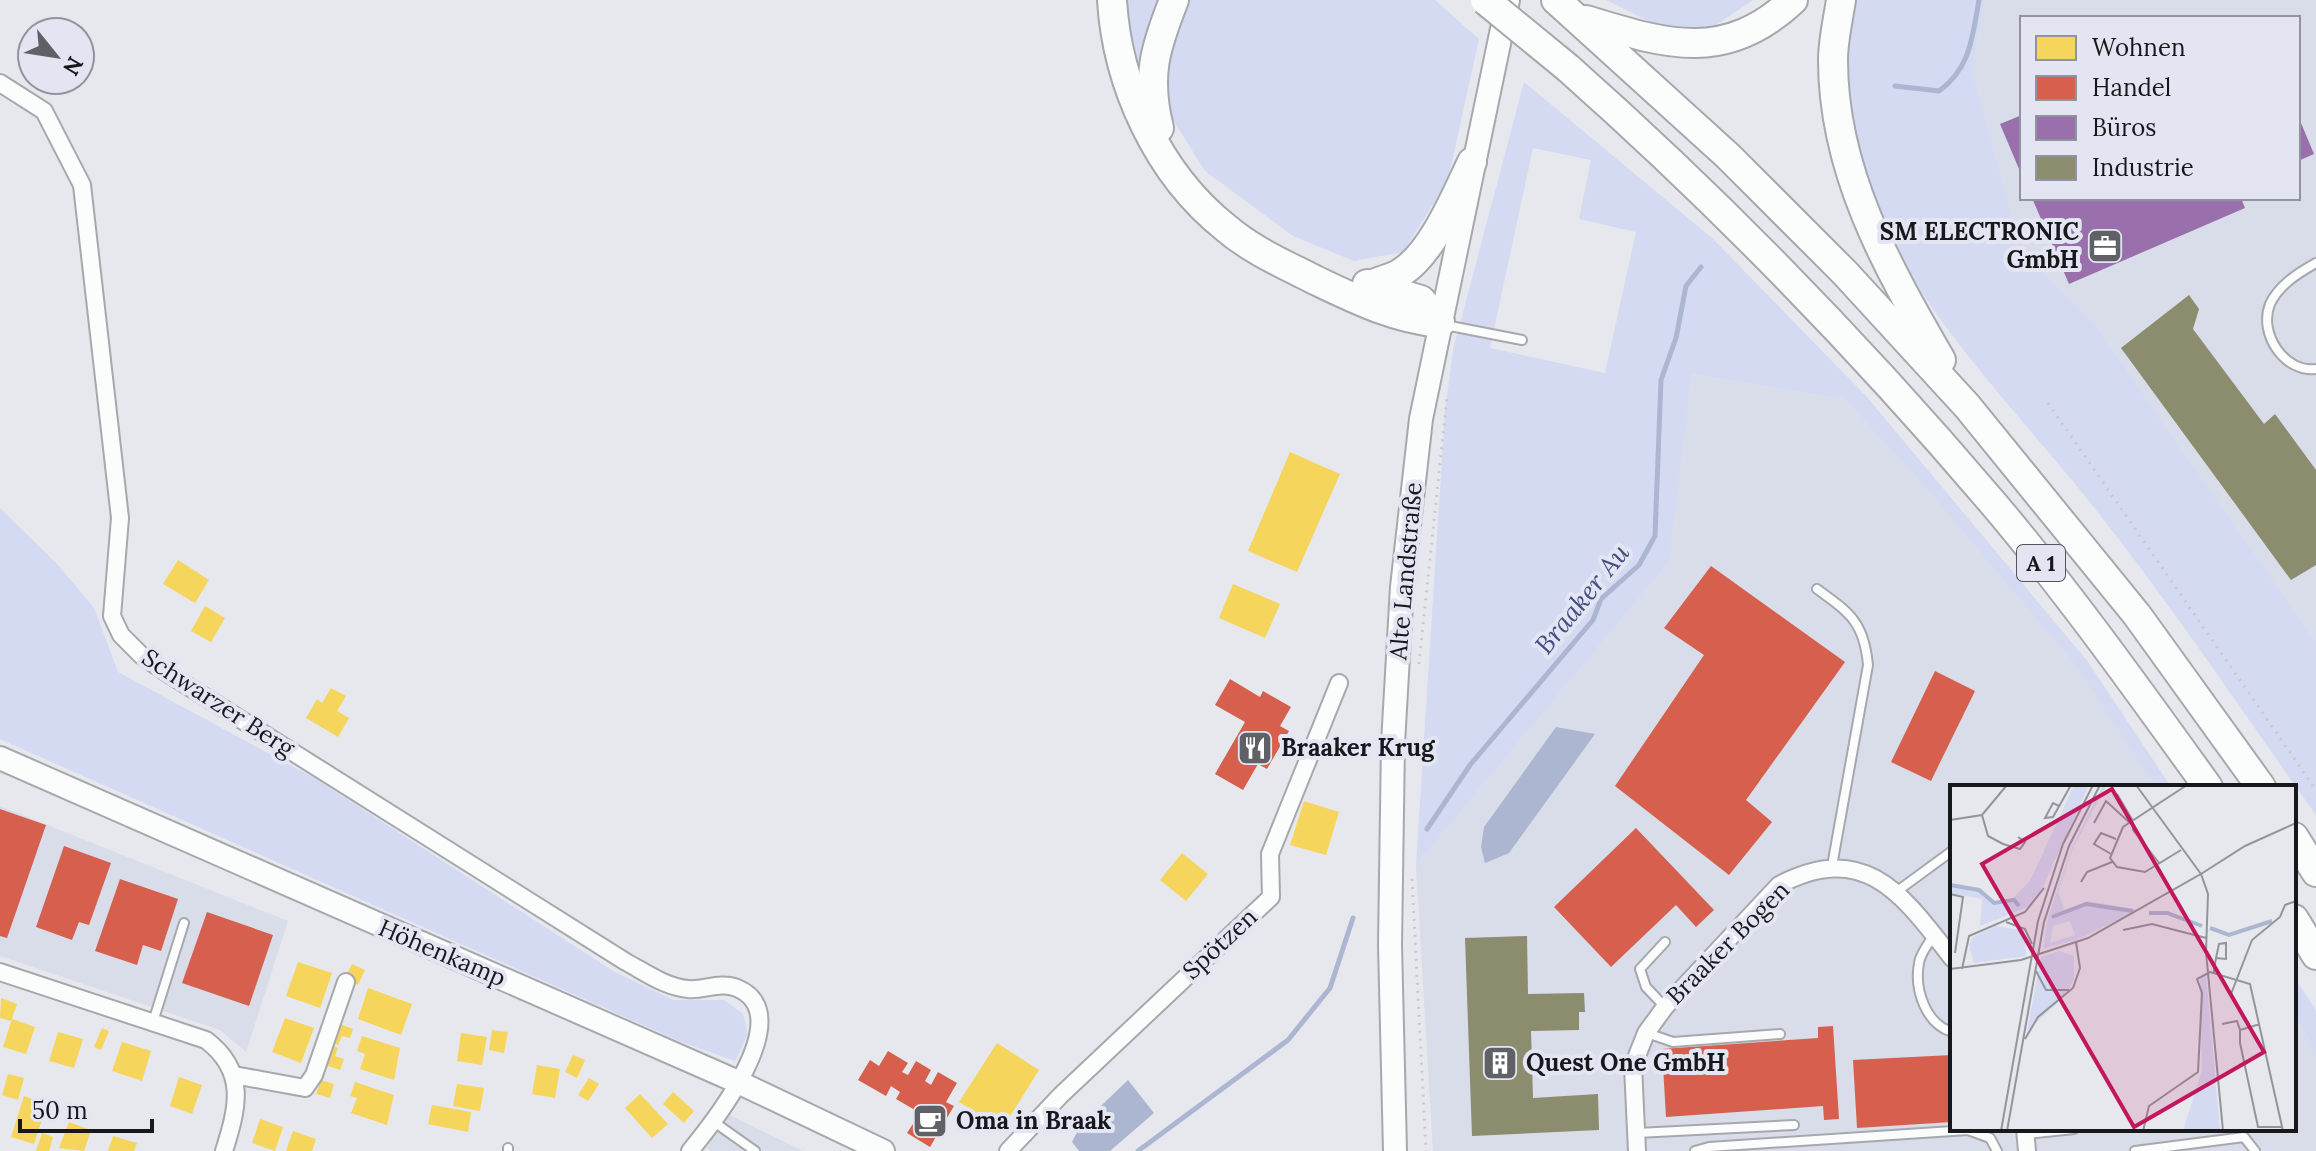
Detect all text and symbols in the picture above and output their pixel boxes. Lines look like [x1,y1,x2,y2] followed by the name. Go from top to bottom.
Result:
[16,16,96,96] north arrow
[2020,16,2300,200] legend
[2092,32,2186,63] text: Wohnen
[57,52,90,80] text: N
[2092,72,2171,103] text: Handel
[2092,112,2156,143] text: Büros
[2092,152,2194,183] text: Industrie
[1880,216,2079,275] place label: SM ELECTRONIC GmbH
[2086,227,2124,265] office icon: SM ELECTRONIC GmbH
[1382,481,1429,662] street label: Alte Landstraße
[1527,537,1636,660] water label: Braaker Au
[2017,545,2065,581] road number: A 1
[136,642,301,764] street label: Schwarzer Berg
[1236,729,1274,767] restaurant icon: Braaker Krug
[1281,732,1436,763] place label: Braaker Krug
[1950,785,2296,1131] inset map
[1659,874,1796,1011] street label: Braaker Bogen
[1176,901,1263,986] street label: Spötzen
[374,912,511,993] street label: Höhenkamp
[1481,1044,1519,1082] building icon: Quest One GmbH
[1526,1047,1726,1078] place label: Quest One GmbH
[20,1083,152,1133] scale bar
[32,1095,88,1126] text: 50 m
[911,1102,949,1140] cafe icon: Oma in Braak
[956,1105,1111,1136] place label: Oma in Braak

